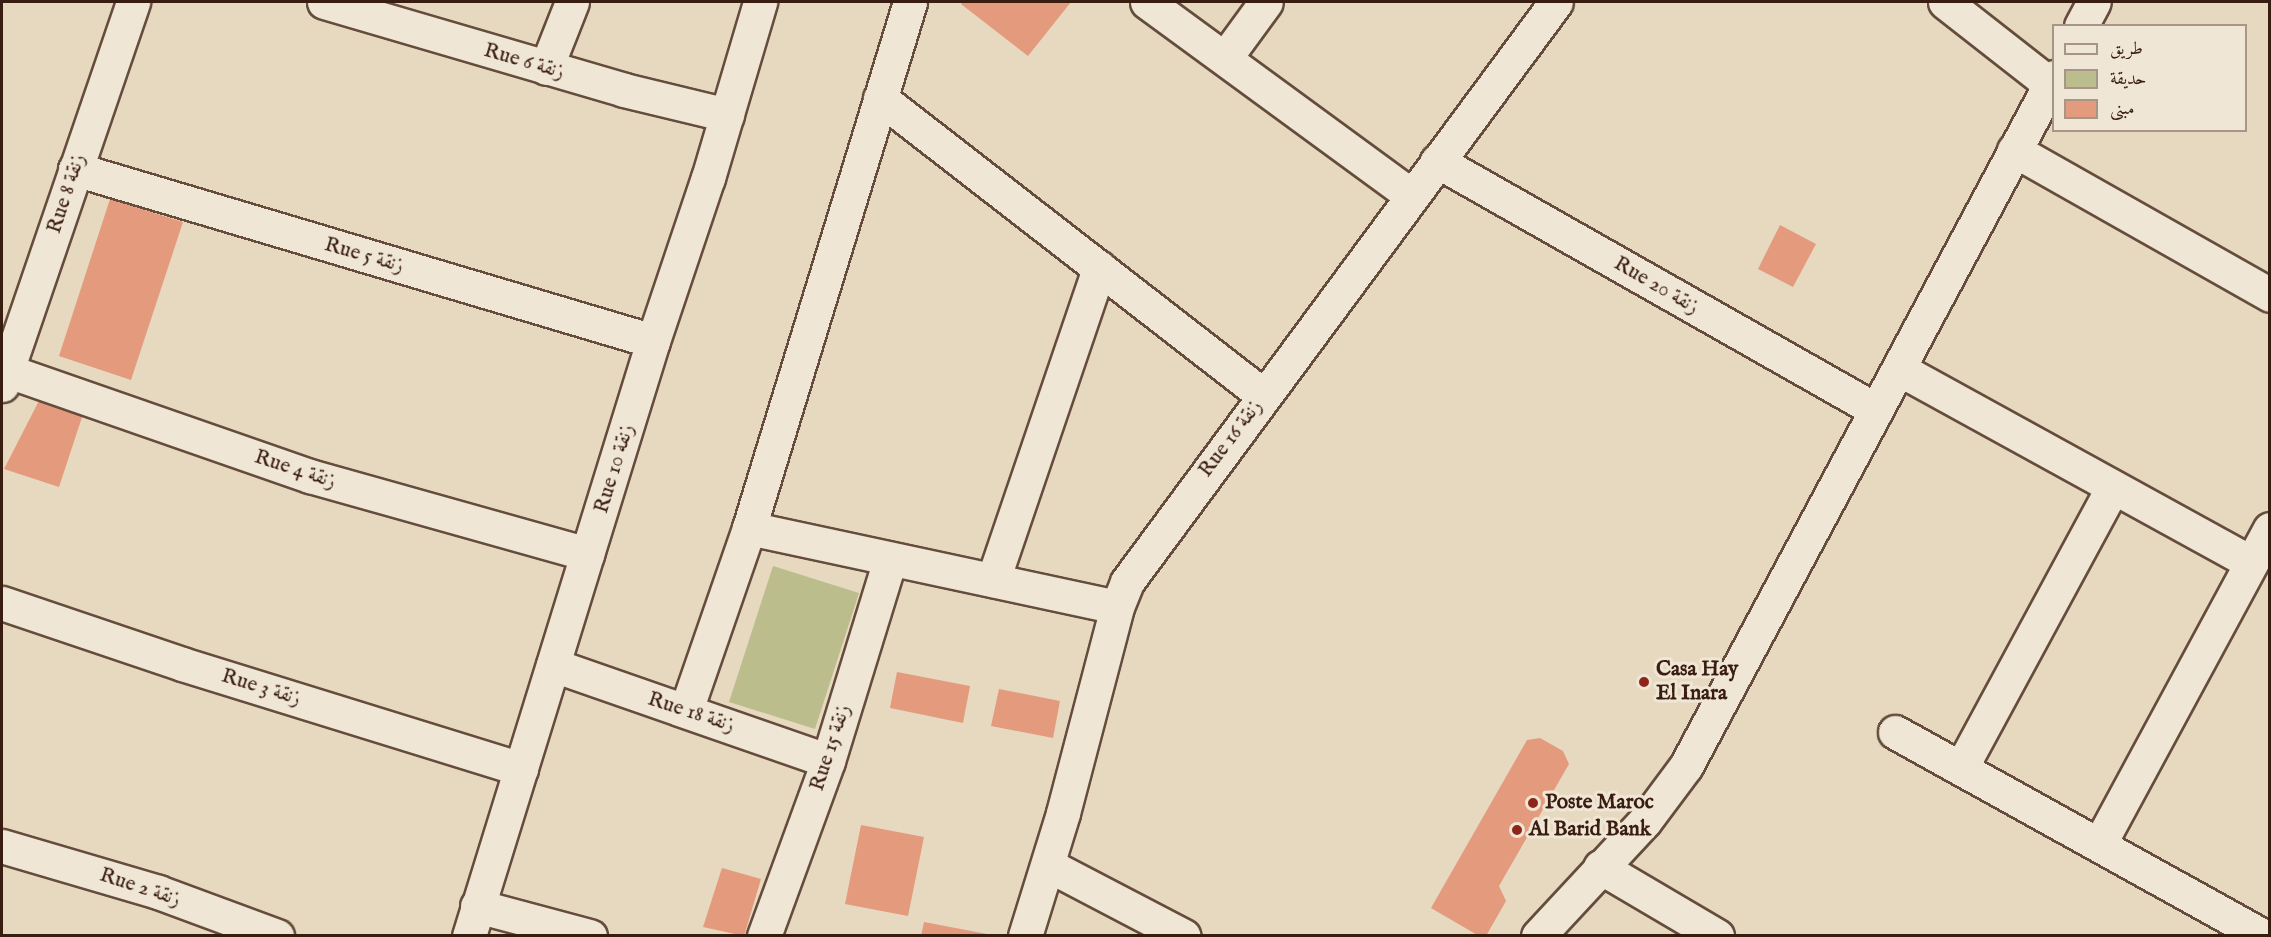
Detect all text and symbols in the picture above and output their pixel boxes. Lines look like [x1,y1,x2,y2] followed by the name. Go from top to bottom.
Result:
[2052,24,2247,132] legend
[481,38,567,86] street label: Rue 6 زنقة
[2110,38,2143,61] text: طريق
[2110,68,2146,91] text: حديقة
[2110,98,2135,121] text: مبنى
[42,151,92,237] street label: Rue 8 زنقة
[321,233,407,279] street label: Rue 5 زنقة
[1609,252,1703,320] street label: Rue 20 زنقة
[1194,395,1268,483] street label: Rue 16 زنقة
[590,421,640,517] street label: Rue 10 زنقة
[251,445,339,495] street label: Rue 4 زنقة
[1656,657,1738,707] place label: Casa Hay El Inara
[218,664,304,712] street label: Rue 3 زنقة
[1637,675,1651,689] marker: Casa Hay El Inara
[644,687,738,739] street label: Rue 18 زنقة
[805,702,857,794] street label: Rue 15 زنقة
[1545,790,1654,816] place label: Poste Maroc
[1526,796,1540,810] marker: Poste Maroc
[1529,817,1651,843] place label: Al Barid Bank
[1510,823,1524,837] marker: Al Barid Bank
[96,863,184,913] street label: Rue 2 زنقة

